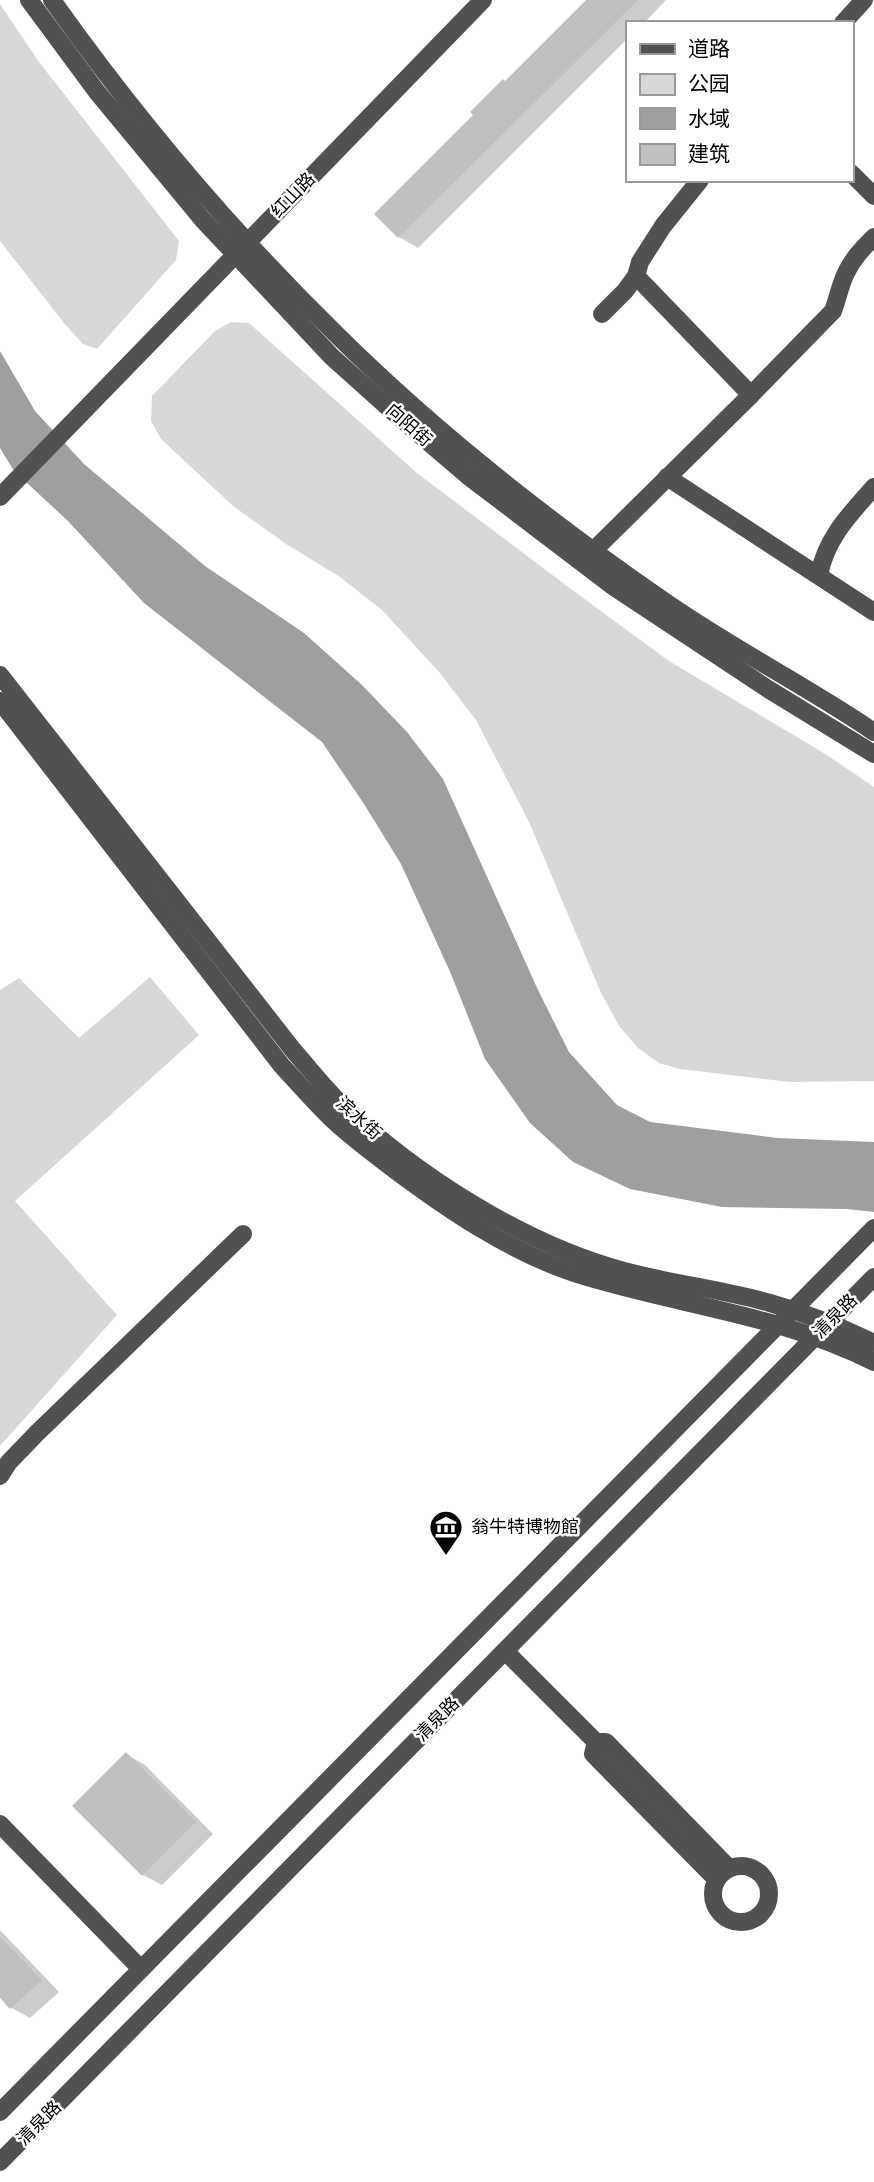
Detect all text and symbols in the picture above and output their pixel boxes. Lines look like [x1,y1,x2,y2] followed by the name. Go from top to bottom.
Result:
[626,21,853,182] legend
[688,35,730,60] text: 道路
[688,70,730,95] text: 公园
[688,105,730,130] text: 水域
[688,140,730,165] text: 建筑
[266,167,319,221] street label: 红山路
[382,398,437,450] street label: 向阳街
[332,1091,387,1143] street label: 滨水街
[807,1288,861,1342] street label: 清泉路
[427,1508,465,1557] museum icon: 翁牛特博物館
[471,1515,579,1537] place label: 翁牛特博物館
[409,1691,463,1745] street label: 清泉路
[11,2095,65,2149] street label: 清泉路

